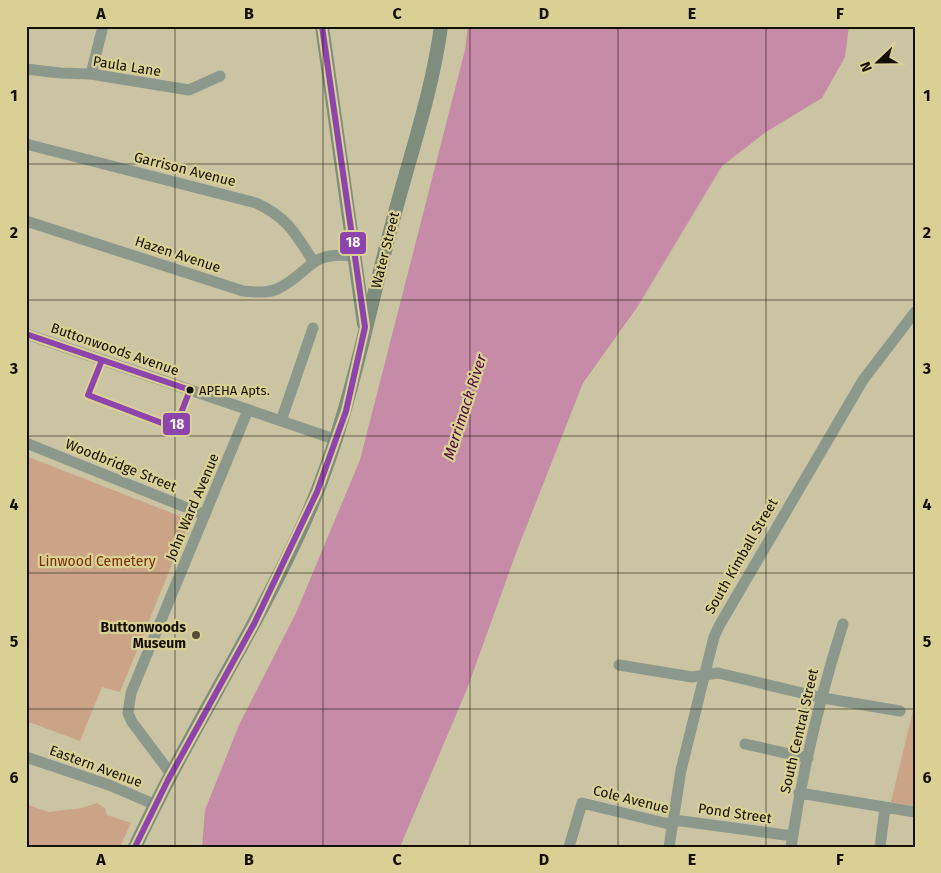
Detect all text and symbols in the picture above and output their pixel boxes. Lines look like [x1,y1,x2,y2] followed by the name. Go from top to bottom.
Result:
[95,4,106,23] text: A
[244,4,254,23] text: B
[392,4,402,23] text: C
[539,4,549,23] text: D
[688,4,696,23] text: E
[836,4,844,23] text: F
[854,38,904,88] north arrow
[92,53,162,80] street label: Paula Lane
[857,59,876,74] text: N
[10,86,18,105] text: 1
[923,86,931,105] text: 1
[132,149,238,190] street label: Garrison Avenue
[368,209,403,290] street label: Water Street
[10,223,18,242] text: 2
[923,223,931,242] text: 2
[339,231,367,255] line badge: 18
[133,233,223,276] street label: Hazen Avenue
[346,234,360,251] text: 18
[49,320,181,379] street label: Buttonwoods Avenue
[440,351,491,462] water label: Merrimack River
[9,359,18,378] text: 3
[922,359,931,378] text: 3
[199,383,270,398] place label: APEHA Apts.
[185,385,195,395] marker: APEHA Apts.
[162,412,191,436] line badge: 18
[170,416,184,433] text: 18
[63,435,180,496] street label: Woodbridge Street
[162,451,223,563] street label: John Ward Avenue
[9,495,19,514] text: 4
[701,495,782,617] street label: South Kimball Street
[922,495,932,514] text: 4
[38,553,156,570] park label: Linwood Cemetery
[101,619,186,652] place label: Buttonwoods Museum
[190,629,202,641] marker: Buttonwoods Museum
[10,632,19,651] text: 5
[923,632,932,651] text: 5
[777,666,822,795] street label: South Central Street
[47,742,145,791] street label: Eastern Avenue
[9,768,19,787] text: 6
[922,768,932,787] text: 6
[591,782,671,817] street label: Cole Avenue
[697,800,774,827] street label: Pond Street
[95,850,106,869] text: A
[244,850,254,869] text: B
[392,850,402,869] text: C
[539,850,549,869] text: D
[688,850,696,869] text: E
[836,850,844,869] text: F

